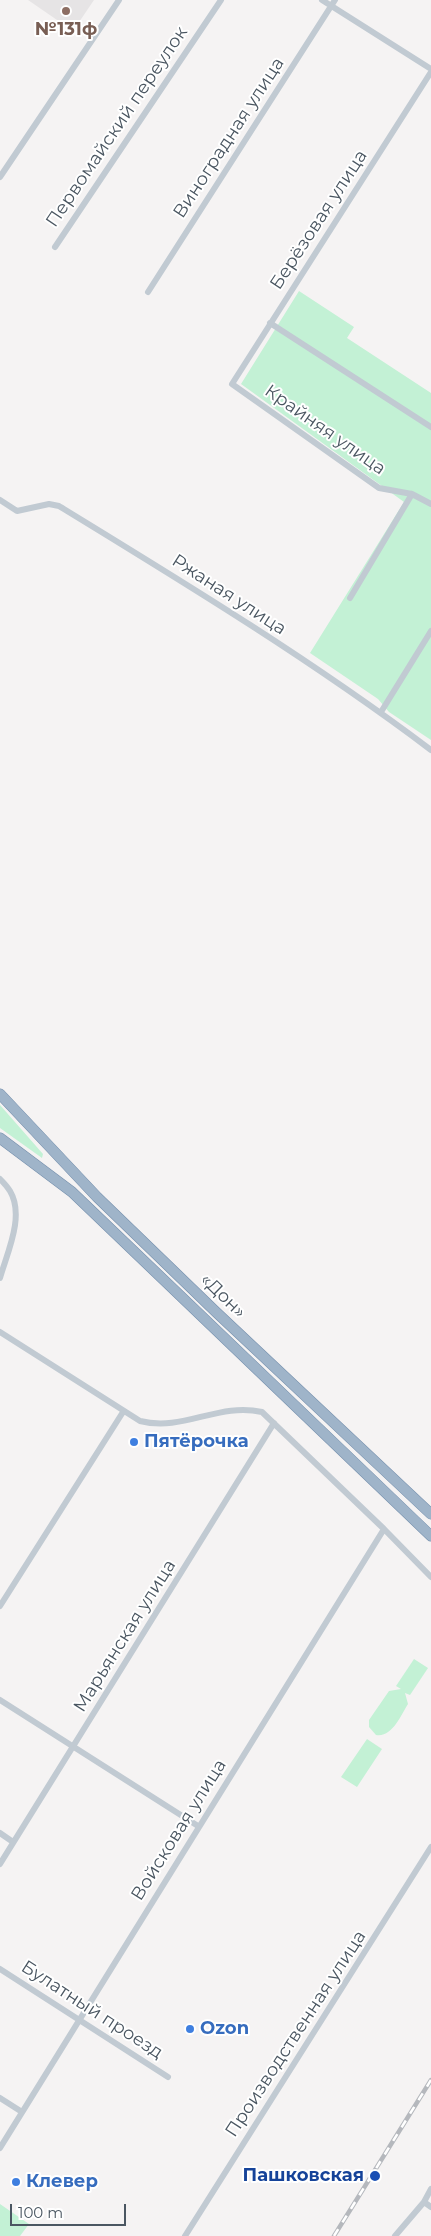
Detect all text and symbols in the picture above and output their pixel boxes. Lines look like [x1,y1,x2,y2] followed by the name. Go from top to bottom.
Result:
[60,5,72,17] marker: №131ф
[35,19,97,41] place label: №131ф
[42,23,192,231] street label: Первомайский переулок
[169,54,289,222] street label: Виноградная улица
[266,146,372,294] street label: Берёзовая улица
[260,380,390,480] street label: Крайняя улица
[168,550,290,640] street label: Ржаная улица
[196,1269,250,1323] street label: «Дон»
[144,1431,249,1453] place label: Пятёрочка
[128,1436,140,1448] marker: Пятёрочка
[69,1556,181,1716] street label: Марьянская улица
[127,1755,231,1905] street label: Войсковая улица
[221,1927,371,2141] street label: Производственная улица
[17,1956,167,2064] street label: Булатный проезд
[200,2018,249,2040] place label: Ozon
[184,2023,196,2035] marker: Ozon
[243,2165,364,2187] place label: Пашковская
[368,2169,382,2183] marker: Пашковская
[26,2171,98,2193] place label: Клевер
[10,2176,22,2188] marker: Клевер
[12,2194,129,2226] scale bar
[18,2203,63,2222] text: 100 m

